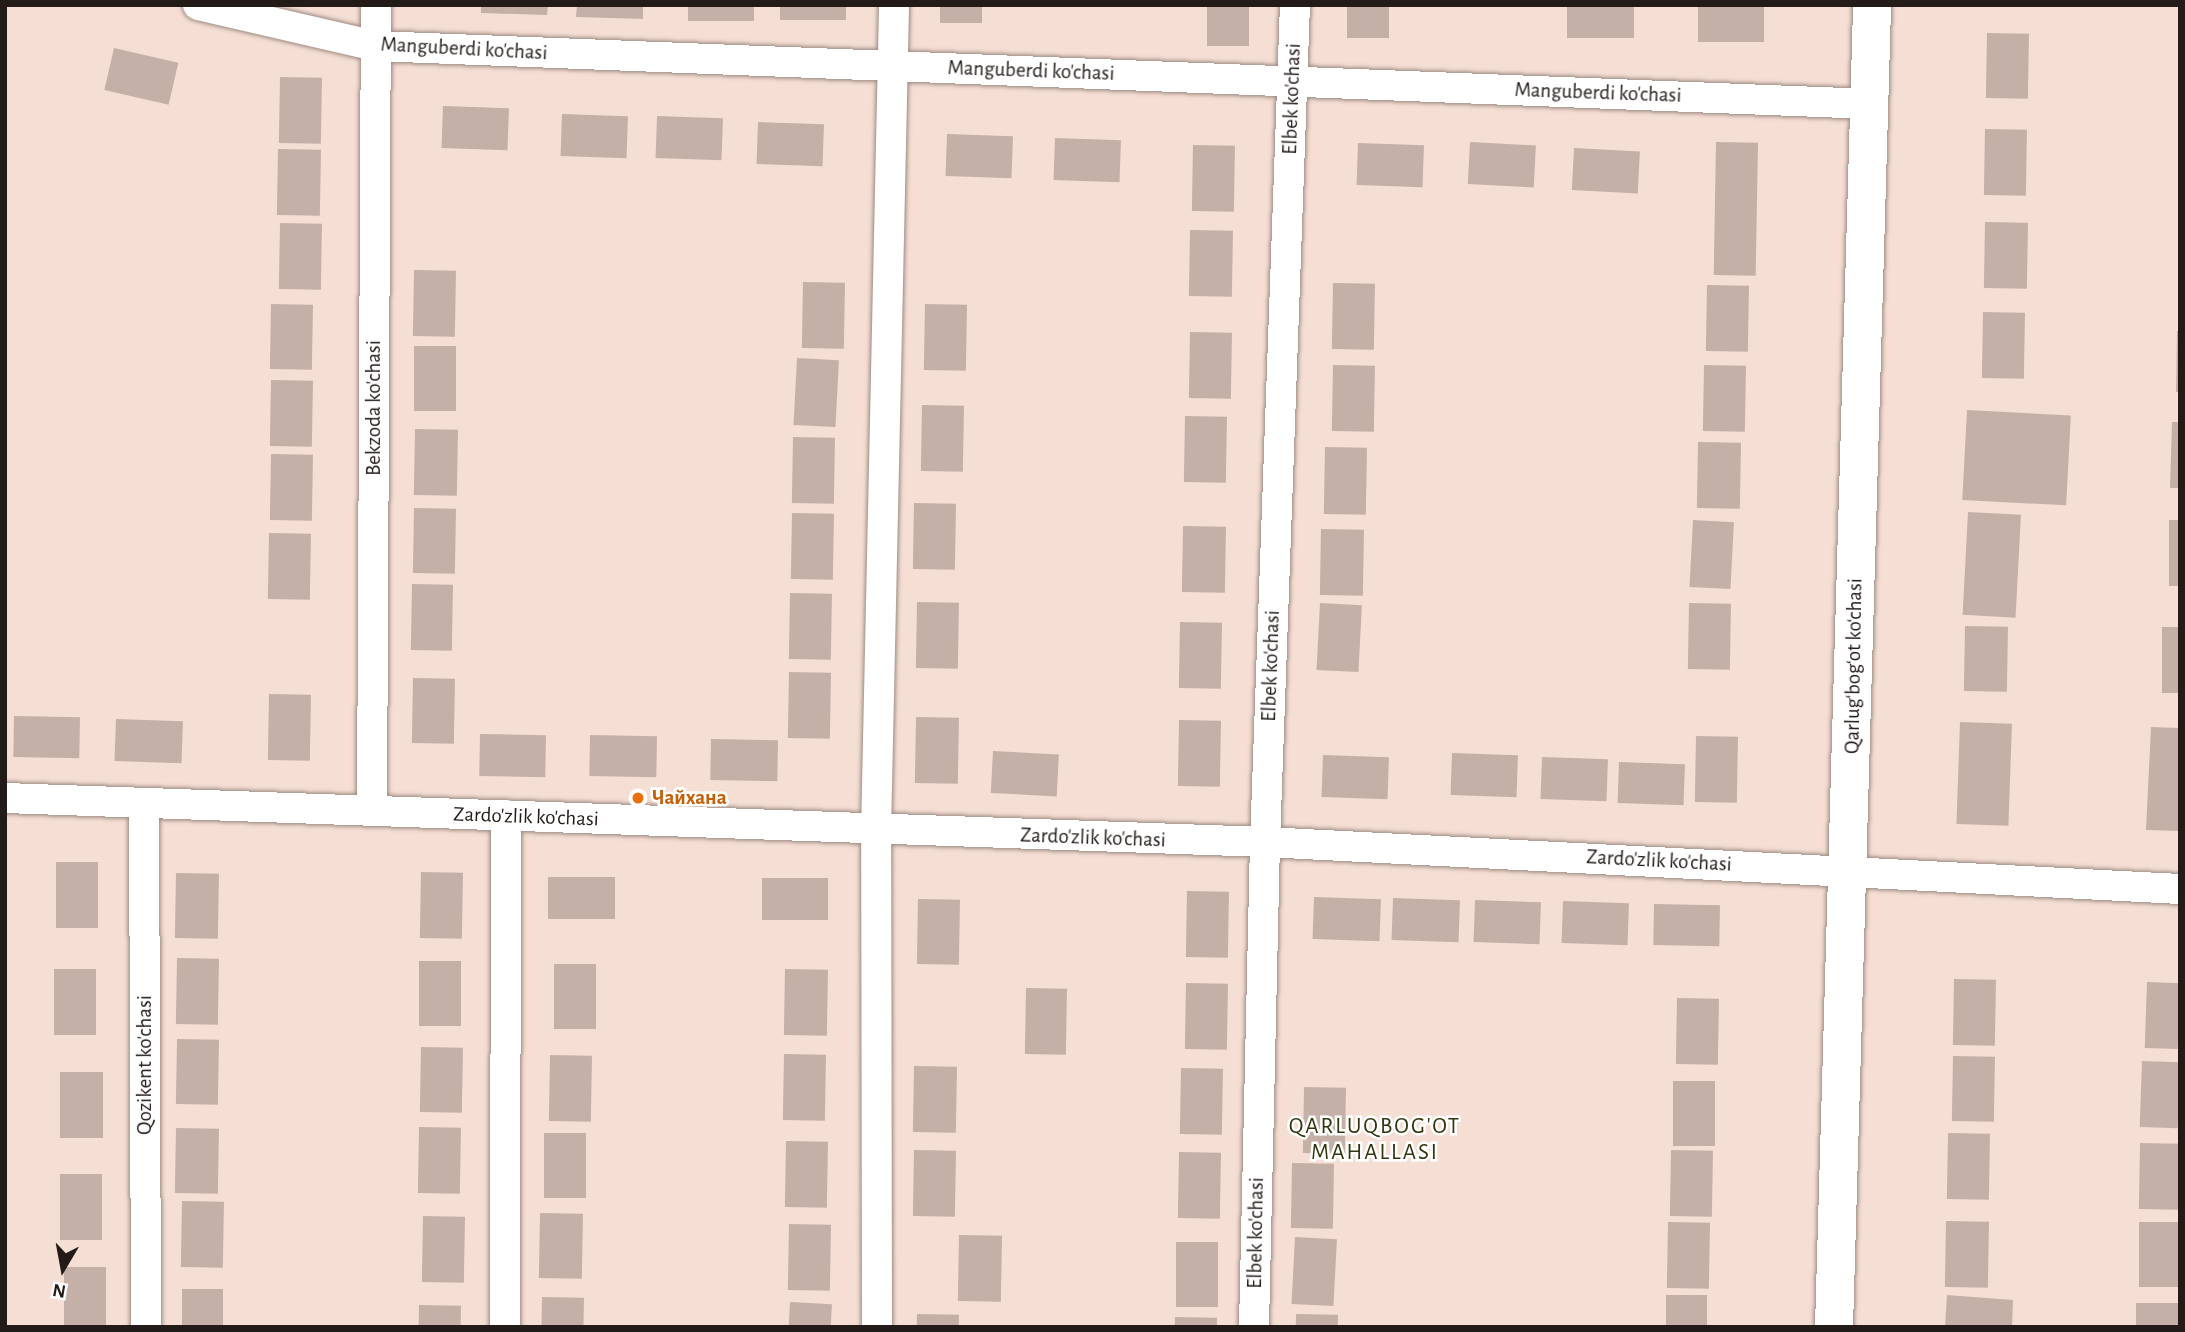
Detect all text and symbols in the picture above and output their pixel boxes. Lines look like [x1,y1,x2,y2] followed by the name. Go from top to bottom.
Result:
[380,32,548,66] street label: Manguberdi ko'chasi
[1277,43,1307,155] street label: Elbek ko'chasi
[947,55,1115,87] street label: Manguberdi ko'chasi
[1514,77,1682,109] street label: Manguberdi ko'chasi
[361,340,387,476] street label: Bekzoda ko'chasi
[1840,578,1868,754] street label: Qarlug‘bog‘ot ko‘chasi
[1256,610,1286,722] street label: Elbek ko'chasi
[652,785,727,811] place label: Чайхана
[630,790,646,806] marker: Чайхана
[453,802,599,832] street label: Zardo'zlik ko'chasi
[1020,823,1166,853] street label: Zardo'zlik ko'chasi
[1586,845,1732,877] street label: Zardo'zlik ko'chasi
[132,995,158,1135] street label: Qozikent ko'chasi
[1290,1113,1460,1167] district label: QARLUQBOG'OT MAHALLASI
[1242,1177,1270,1289] street label: Elbek ko'chasi
[28,1234,98,1304] north arrow
[51,1280,67,1301] text: N

